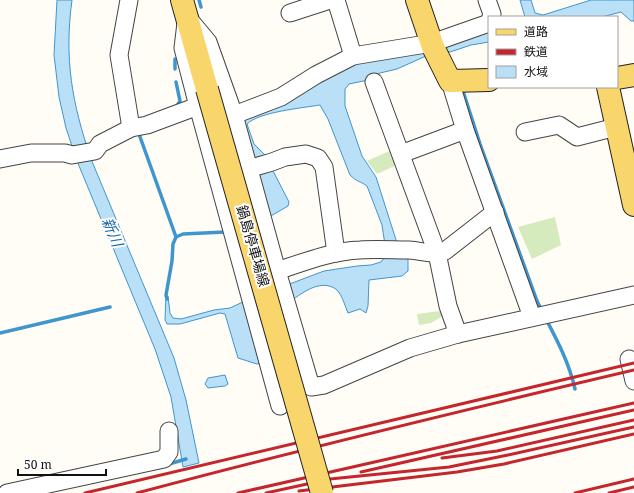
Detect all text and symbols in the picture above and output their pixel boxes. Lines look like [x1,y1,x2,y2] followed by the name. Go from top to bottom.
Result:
[488,16,618,88] legend
[524,23,548,40] text: 道路
[524,43,548,60] text: 鉄道
[524,63,548,80] text: 水域
[233,203,274,289] street label: 鍋島停車場線
[98,214,129,251] water label: 新川
[18,451,106,477] scale bar
[24,456,52,473] text: 50 m

